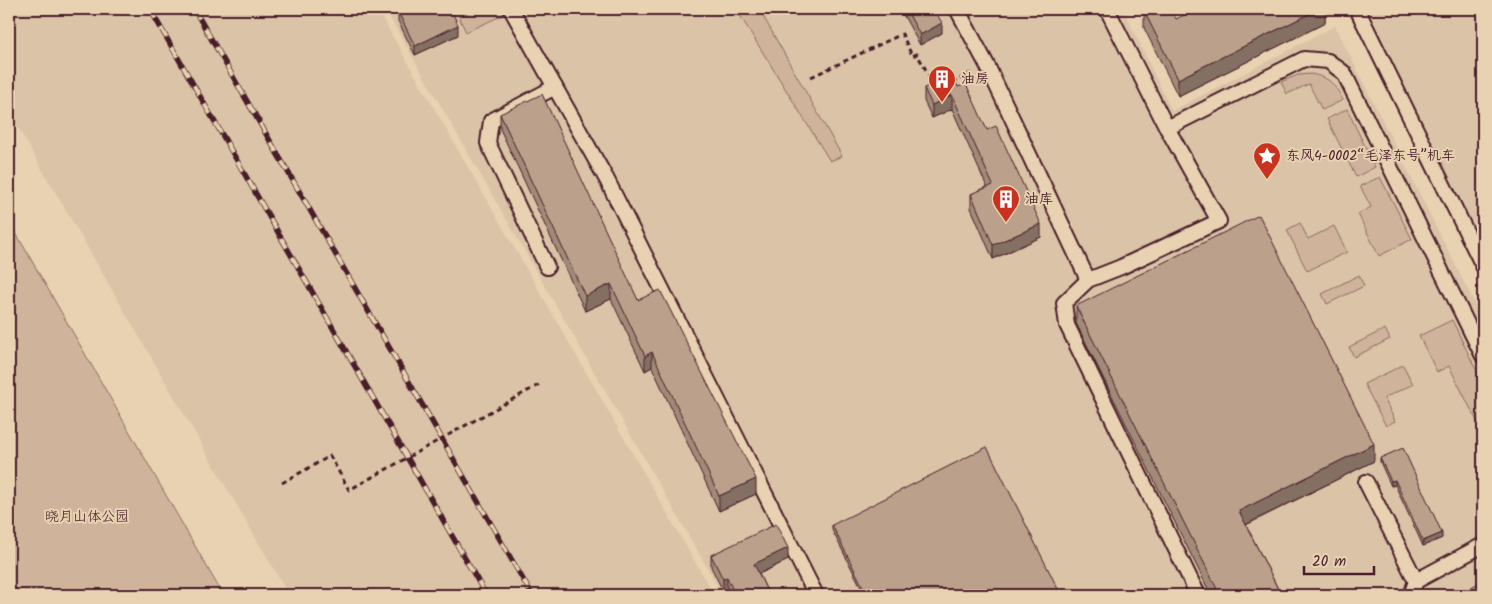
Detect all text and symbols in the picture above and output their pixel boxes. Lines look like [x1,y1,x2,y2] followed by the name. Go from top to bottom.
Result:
[927,64,957,103] building icon: 油房
[961,68,989,90] place label: 油房
[1252,141,1282,180] place icon: 东风4-0002“毛泽东号”机车
[1286,145,1455,167] place label: 东风4-0002“毛泽东号”机车
[991,184,1021,223] building icon: 油库
[1025,188,1053,210] place label: 油库
[45,506,129,528] park label: 晓月山体公园
[1304,544,1374,576] scale bar
[1312,550,1346,574] text: 20 m

